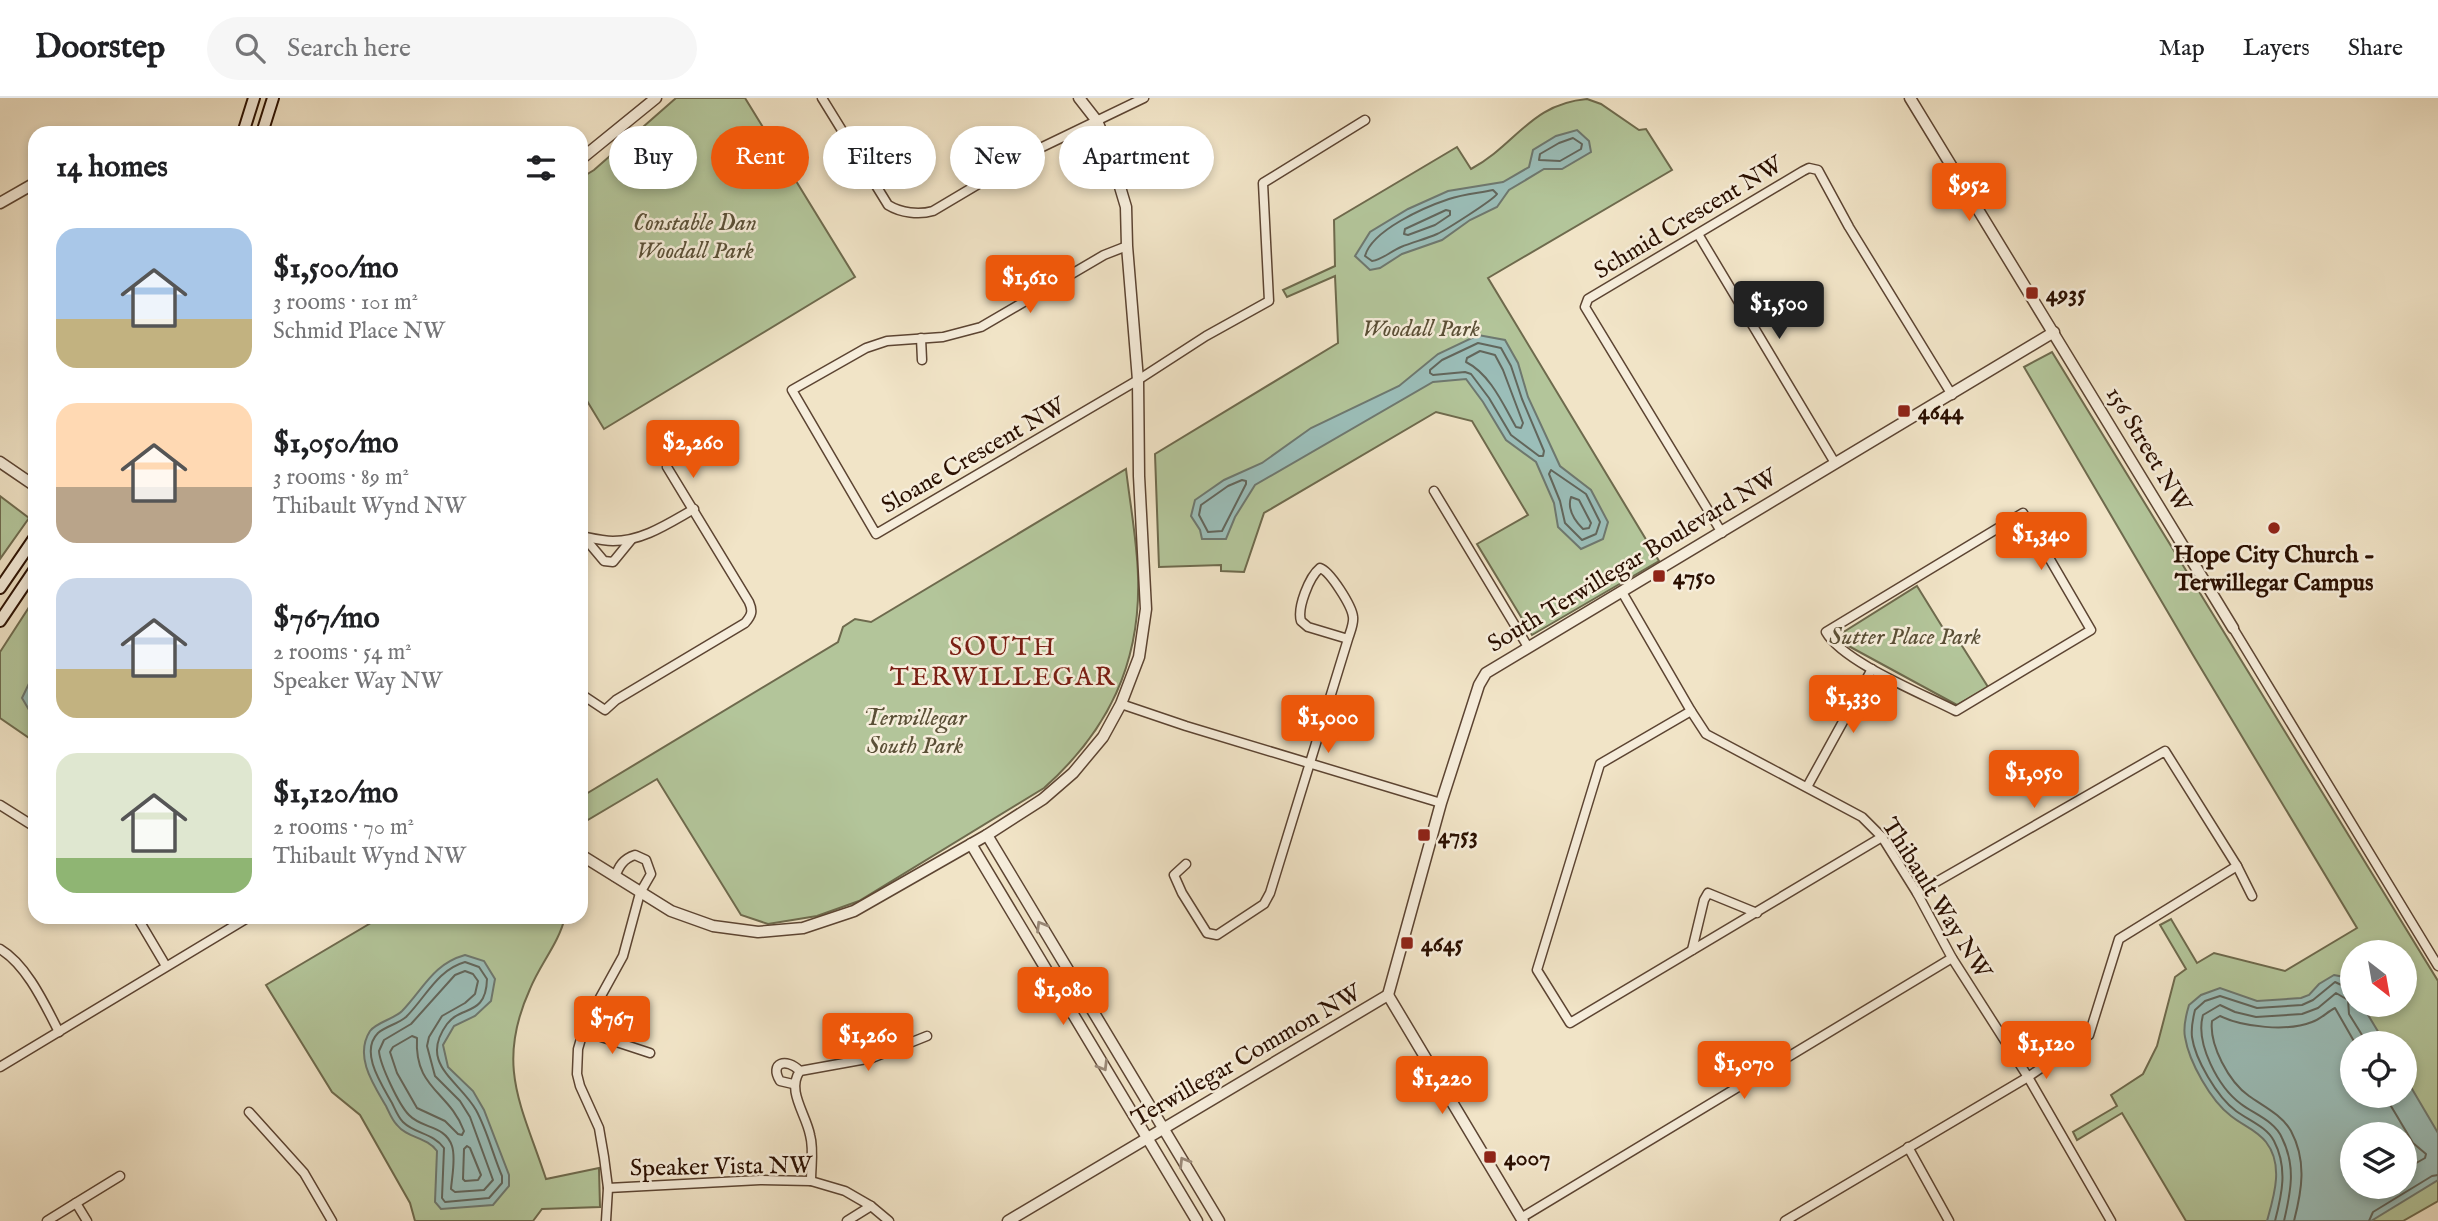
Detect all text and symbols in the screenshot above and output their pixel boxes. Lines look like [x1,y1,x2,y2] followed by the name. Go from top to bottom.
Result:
[207,17,697,80] search box
[35,27,165,69] text: Doorstep
[231,29,269,67] icon: search
[287,32,411,65] text: Search here
[2159,33,2205,64] text: Map
[2243,33,2310,64] text: Layers
[2348,33,2403,64] text: Share
[609,126,697,189] chip: Buy
[711,126,809,189] chip: Rent
[823,126,936,189] chip: Filters
[950,126,1045,189] chip: New
[1059,126,1214,189] chip: Apartment
[56,149,168,187] text: 14 homes
[522,149,560,187] icon: filters
[1589,149,1790,287] street label: Schmid Crescent NW
[1928,164,2010,223] pin: $952
[1948,171,1990,200] text: $952
[633,208,757,267] park label: Constable Dan Woodall Park
[273,250,398,288] text: $1,500/mo
[112,256,196,340] icon: home
[973,256,1087,315] pin: $1,610
[1002,263,1058,292] text: $1,610
[2046,279,2086,310] place label: 4935
[1722,282,1836,341] pin: $1,500
[2024,285,2040,301] marker: 4935
[273,288,418,317] text: 3 rooms · 101 m²
[1750,289,1808,318] text: $1,500
[1362,314,1480,345] park label: Woodall Park
[273,317,445,346] text: Schmid Place NW
[2098,381,2198,519] street label: 156 Street NW
[876,390,1072,522] street label: Sloane Crescent NW
[1918,397,1965,428] place label: 4644
[1896,403,1912,419] marker: 4644
[636,420,750,480] pin: $2,260
[273,425,398,463] text: $1,050/mo
[662,428,724,457] text: $2,260
[112,431,196,515] icon: home
[1482,462,1784,660] street label: South Terwillegar Boulevard NW
[273,463,409,492] text: 3 rooms · 89 m²
[273,492,466,521] text: Thibault Wynd NW
[1984,512,2098,572] pin: $1,340
[2012,520,2070,549] text: $1,340
[2266,520,2282,536] marker: Hope City Church - Terwillegar Campus
[2173,540,2375,599] place label: Hope City Church - Terwillegar Campus
[1673,562,1716,593] place label: 4750
[1651,568,1667,584] marker: 4750
[273,600,380,638] text: $767/mo
[112,606,196,690] icon: home
[1829,622,1981,653] park label: Sutter Place Park
[890,631,1116,694] district label: SOUTH TERWILLEGAR
[273,638,412,667] text: 2 rooms · 54 m²
[273,667,442,696] text: Speaker Way NW
[1796,676,1910,735] pin: $1,330
[1825,683,1881,712] text: $1,330
[1271,696,1385,755] pin: $1,000
[864,703,968,762] park label: Terwillegar South Park
[1297,703,1359,732] text: $1,000
[1977,750,2091,810] pin: $1,050
[2005,758,2063,787] text: $1,050
[273,775,398,813] text: $1,120/mo
[112,781,196,865] icon: home
[1874,812,1998,986] street label: Thibault Way NW
[273,813,414,842] text: 2 rooms · 70 m²
[1438,821,1478,852] place label: 4753
[1416,827,1432,843] marker: 4753
[273,842,466,871] text: Thibault Wynd NW
[1036,921,1049,934] one-way arrow
[1421,929,1464,960] place label: 4645
[1399,935,1415,951] marker: 4645
[2340,940,2417,1017] north arrow
[2340,940,2417,1199] map controls
[1006,968,1120,1027] pin: $1,080
[1033,975,1093,1004] text: $1,080
[1126,977,1368,1135] street label: Terwillegar Common NW
[571,996,653,1056] pin: $767
[590,1004,634,1033] text: $767
[811,1014,925,1073] pin: $1,260
[838,1021,898,1050] text: $1,260
[1989,1021,2103,1081] pin: $1,120
[2017,1029,2075,1058] text: $1,120
[2340,1031,2417,1108] button: locate
[1687,1042,1801,1101] pin: $1,070
[1714,1049,1774,1078] text: $1,070
[1385,1056,1499,1116] pin: $1,220
[1095,1058,1108,1071] one-way arrow
[1412,1064,1472,1093] text: $1,220
[2340,1122,2417,1199] button: layers
[1504,1143,1551,1174] place label: 4007
[1482,1149,1498,1165] marker: 4007
[630,1150,814,1185] street label: Speaker Vista NW
[1179,1157,1192,1170] one-way arrow

